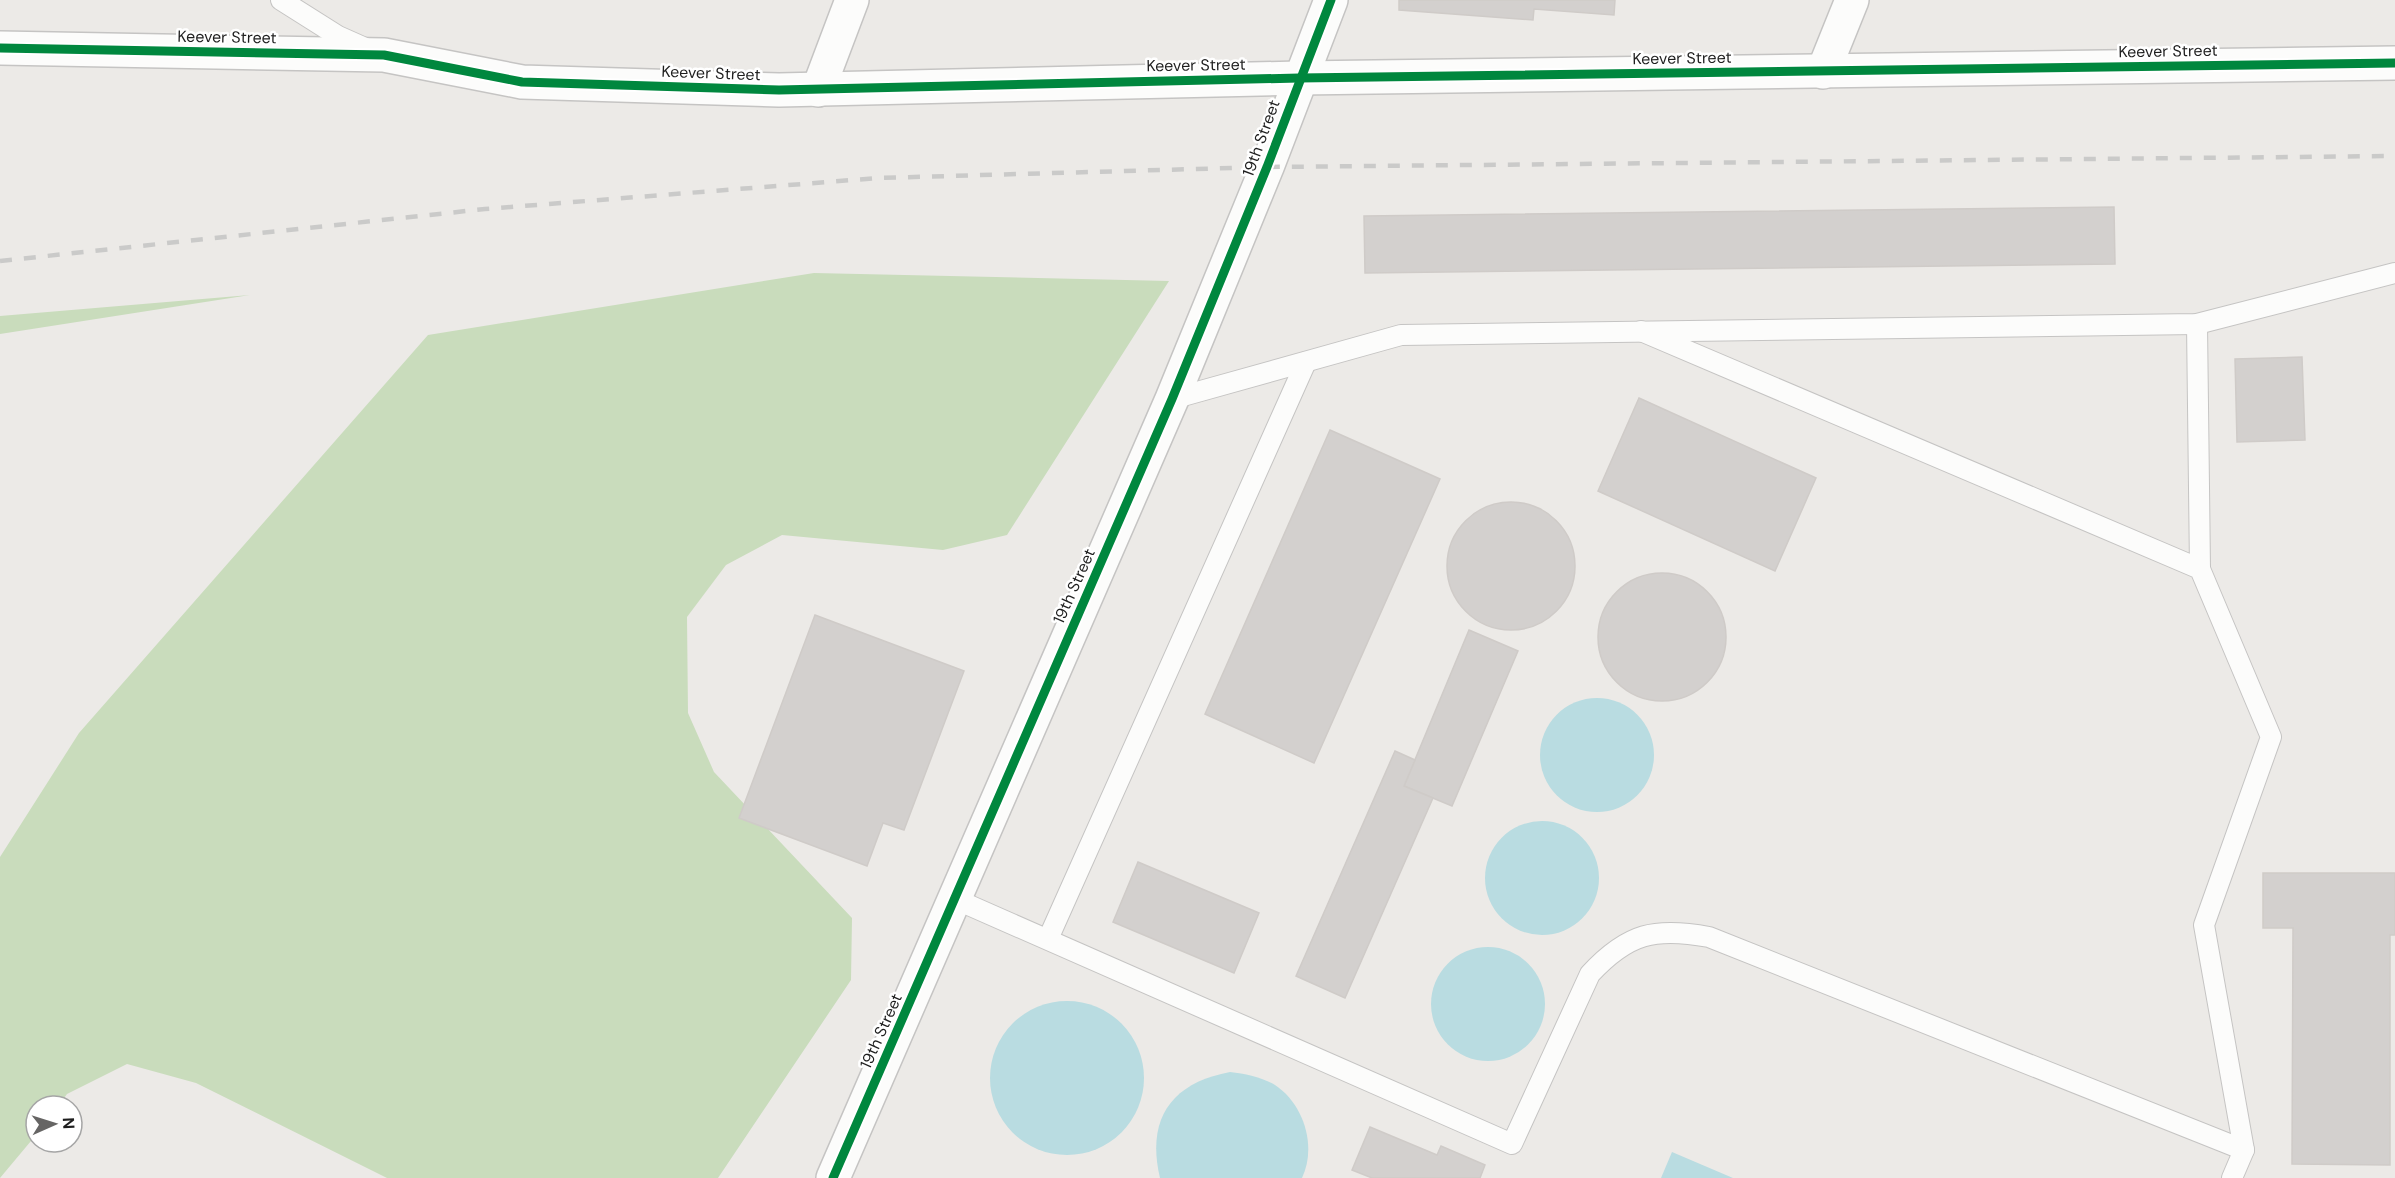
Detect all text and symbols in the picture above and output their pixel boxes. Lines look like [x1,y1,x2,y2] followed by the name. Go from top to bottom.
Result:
[177,26,277,48] street label: Keever Street
[2118,40,2218,62] street label: Keever Street
[1632,47,1732,69] street label: Keever Street
[1146,54,1246,76] street label: Keever Street
[661,61,761,85] street label: Keever Street
[1237,97,1285,179] street label: 19th Street
[1048,545,1100,627] street label: 19th Street
[855,990,907,1072] street label: 19th Street
[24,1094,84,1154] north arrow
[58,1117,79,1130] text: N

